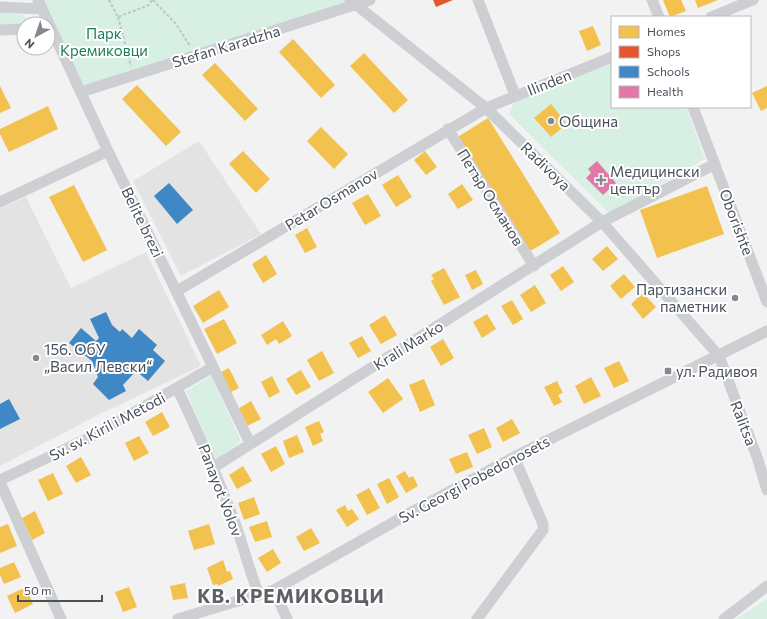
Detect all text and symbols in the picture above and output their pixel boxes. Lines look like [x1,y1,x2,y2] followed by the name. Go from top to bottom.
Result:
[16,16,56,56] north arrow
[611,16,751,108] legend
[170,21,282,71] street label: Stefan Karadzha
[60,24,148,59] park label: Парк Кремиковци
[647,24,685,38] text: Homes
[22,36,37,52] text: N
[647,44,681,58] text: Shops
[647,64,690,78] text: Schools
[524,65,574,99] street label: Ilinden
[647,84,683,98] text: Health
[559,112,618,130] place label: Община
[546,116,556,126] marker: Община
[517,138,575,194] street label: Radivoya
[454,145,528,249] street label: Петър Османов
[610,162,700,197] place label: Медицински център
[281,164,381,234] street label: Petar Osmanov
[595,174,607,186] marker: Медицински център
[118,184,168,260] street label: Belite brezi
[716,186,758,258] street label: Oborishte
[636,280,727,315] place label: Партизански паметник
[730,293,740,303] marker: Партизански паметник
[370,316,446,374] street label: Krali Marko
[44,340,152,375] place label: 156. ОбУ „Васил Левски“
[31,353,41,363] marker: 156. ОбУ „Васил Левски“
[676,362,758,380] place label: ул. Радивоя
[663,366,673,376] marker: ул. Радивоя
[46,388,168,464] street label: Sv. sv. Kiril i Metodi
[727,398,761,448] street label: Ralitsa
[396,432,553,526] street label: Sv. Georgi Pobedonosets
[195,441,247,539] street label: Panayot Volov
[18,577,102,603] scale bar
[24,583,52,597] text: 50 m
[197,584,385,607] district label: КВ. КРЕМИКОВЦИ

